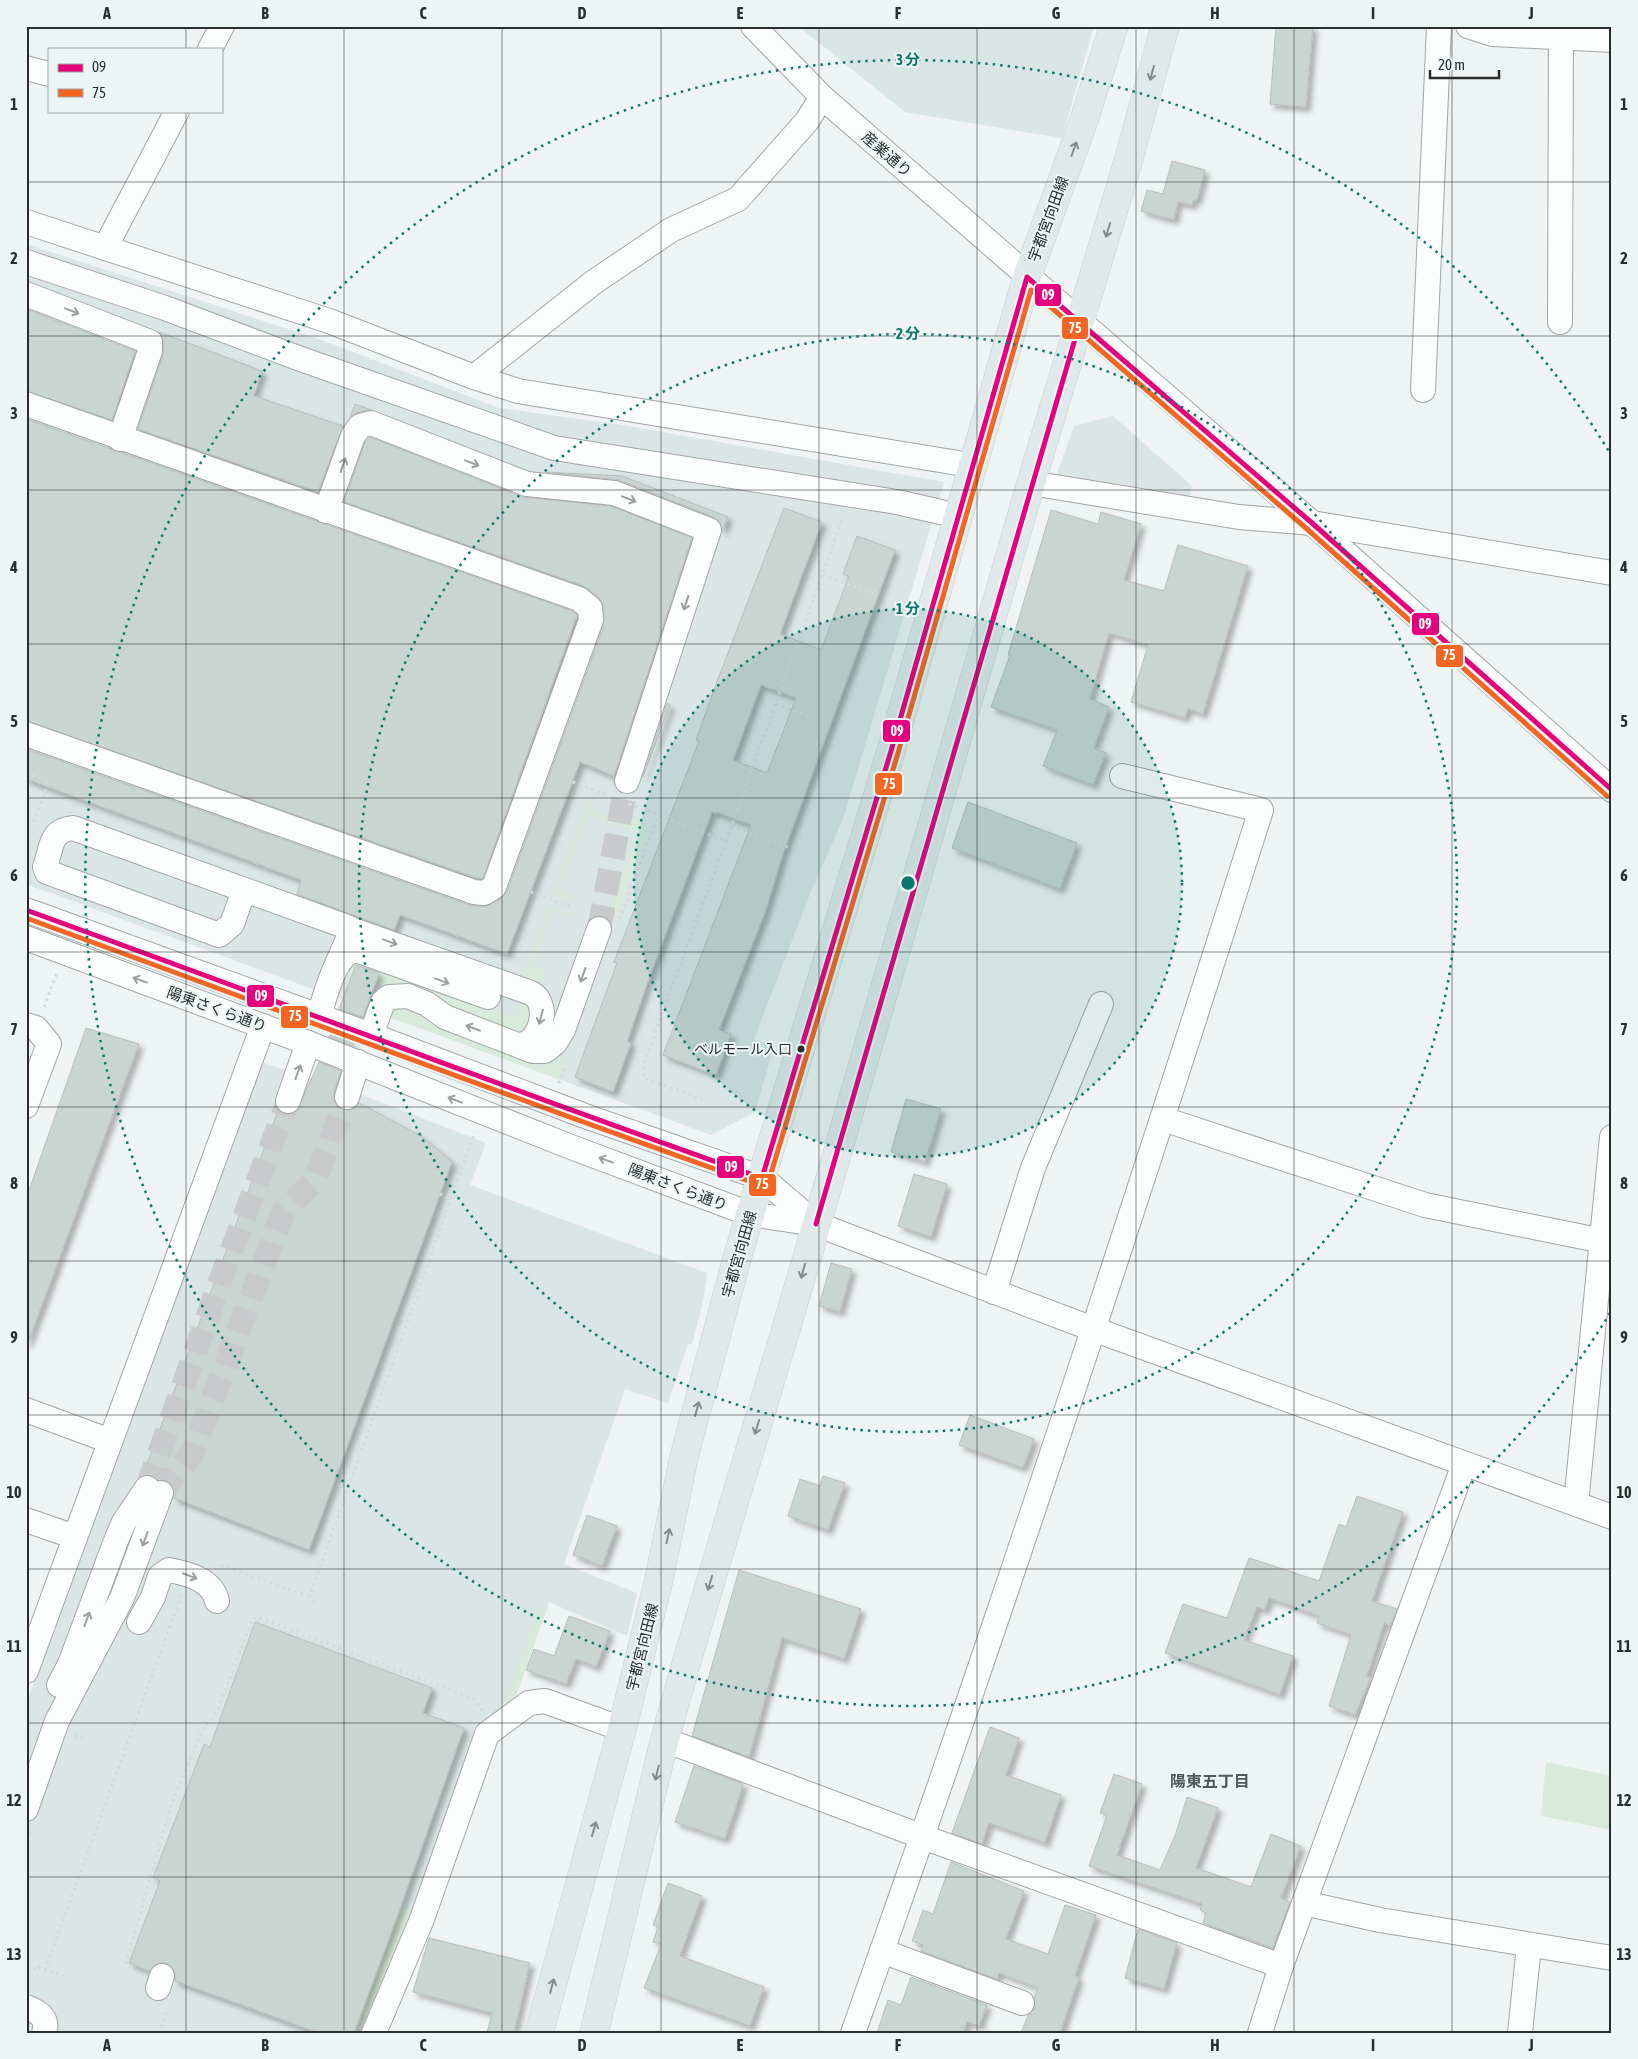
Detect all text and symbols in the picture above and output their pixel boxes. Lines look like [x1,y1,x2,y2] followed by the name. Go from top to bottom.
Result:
[102,4,111,22] text: A
[261,4,269,22] text: B
[419,4,427,22] text: C
[578,4,587,22] text: D
[737,4,744,22] text: E
[895,4,902,22] text: F
[1052,4,1061,22] text: G
[1210,4,1220,22] text: H
[1371,4,1375,22] text: I
[1527,4,1534,22] text: J
[48,48,222,112] legend
[1430,48,1499,80] scale bar
[896,51,920,68] text: 3 分
[1438,56,1465,73] text: 20 m
[92,58,106,75] text: 09
[1147,65,1156,81] one-way arrow
[92,84,106,101] text: 75
[10,95,18,113] text: 1
[1620,95,1628,113] text: 1
[859,128,915,180] street label: 産業通り
[1070,142,1079,157] one-way arrow
[1025,174,1071,264] street label: 宇都宮向田線
[1102,221,1112,237] one-way arrow
[10,249,18,267] text: 2
[1620,249,1628,267] text: 2
[1034,283,1062,307] line badge: 09
[1041,287,1055,303] text: 09
[64,307,79,316] one-way arrow
[1061,316,1089,340] line badge: 75
[1068,320,1082,336] text: 75
[896,325,920,342] text: 2 分
[10,404,18,422] text: 3
[1620,404,1628,422] text: 3
[339,458,348,473] one-way arrow
[464,458,479,468] one-way arrow
[621,494,636,504] one-way arrow
[9,558,18,576] text: 4
[1619,558,1628,576] text: 4
[681,594,691,610] one-way arrow
[896,600,920,617] text: 1 分
[1411,612,1440,636] line badge: 09
[1418,616,1432,632] text: 09
[1435,644,1464,668] line badge: 75
[1442,647,1456,663] text: 75
[10,712,18,730] text: 5
[1620,712,1628,730] text: 5
[882,719,911,743] line badge: 09
[890,723,904,739] text: 09
[874,772,903,796] line badge: 75
[882,776,896,792] text: 75
[10,866,18,884] text: 6
[1620,866,1628,884] text: 6
[899,874,917,892] centre of rings
[381,938,397,947] one-way arrow
[578,967,588,983] one-way arrow
[132,975,148,984] one-way arrow
[433,977,449,986] one-way arrow
[165,983,269,1035] street label: 陽東さくら通り
[246,984,275,1008] line badge: 09
[254,988,268,1004] text: 09
[280,1005,309,1029] line badge: 75
[288,1008,302,1024] text: 75
[535,1008,545,1024] one-way arrow
[10,1020,18,1038] text: 7
[1620,1020,1628,1038] text: 7
[466,1023,482,1032] one-way arrow
[694,1041,792,1057] place label: ベルモール入口
[796,1044,806,1054] marker: ベルモール入口
[294,1065,303,1080] one-way arrow
[448,1095,463,1104] one-way arrow
[599,1155,614,1164] one-way arrow
[716,1155,745,1179] line badge: 09
[724,1159,738,1175] text: 09
[626,1160,730,1214] street label: 陽東さくら通り
[748,1173,777,1197] line badge: 75
[10,1174,18,1192] text: 8
[1620,1174,1628,1192] text: 8
[755,1176,769,1192] text: 75
[718,1208,760,1300] street label: 宇都宮向田線
[798,1263,807,1279] one-way arrow
[10,1328,18,1346] text: 9
[1620,1328,1628,1346] text: 9
[693,1402,702,1418] one-way arrow
[751,1419,761,1435] one-way arrow
[6,1483,22,1501] text: 10
[1616,1483,1632,1501] text: 10
[664,1528,673,1544] one-way arrow
[140,1531,149,1546] one-way arrow
[182,1572,197,1581] one-way arrow
[705,1574,715,1590] one-way arrow
[623,1601,661,1693] street label: 宇都宮向田線
[83,1611,92,1627] one-way arrow
[6,1637,22,1655] text: 11
[1616,1637,1632,1655] text: 11
[651,1764,661,1780] one-way arrow
[1170,1772,1250,1790] district label: 陽東五丁目
[6,1791,22,1809] text: 12
[1616,1791,1632,1809] text: 12
[590,1821,600,1837] one-way arrow
[6,1945,22,1963] text: 13
[1616,1945,1632,1963] text: 13
[547,1978,557,1994] one-way arrow
[102,2036,111,2054] text: A
[261,2036,269,2054] text: B
[419,2036,427,2054] text: C
[578,2036,587,2054] text: D
[737,2036,744,2054] text: E
[895,2036,902,2054] text: F
[1052,2036,1061,2054] text: G
[1210,2036,1220,2054] text: H
[1371,2036,1375,2054] text: I
[1527,2036,1534,2054] text: J

